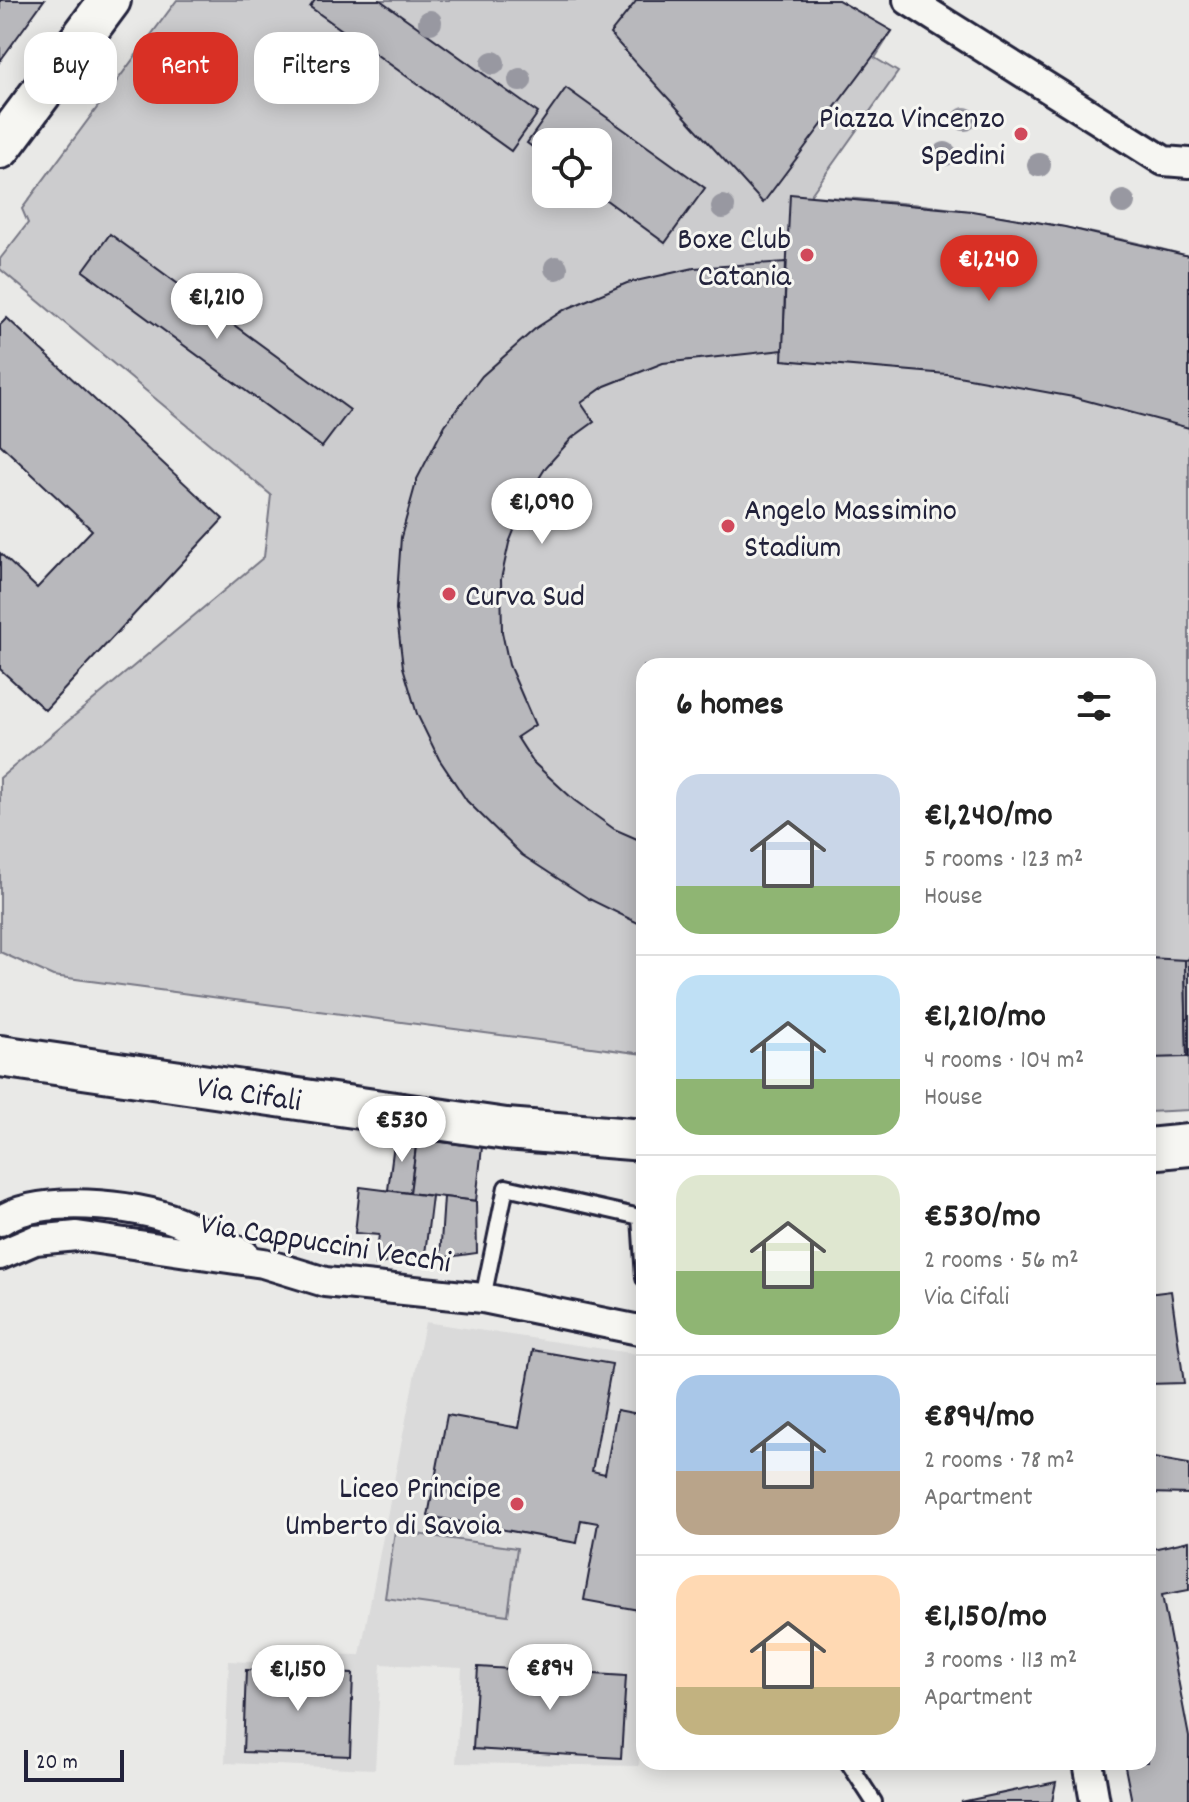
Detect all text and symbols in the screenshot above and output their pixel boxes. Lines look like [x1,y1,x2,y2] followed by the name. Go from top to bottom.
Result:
[24,32,117,104] chip: Buy
[133,32,238,104] chip: Rent
[254,32,379,104] chip: Filters
[819,98,1005,181] place label: Piazza Vincenzo Spedini
[1012,125,1030,143] marker: Piazza Vincenzo Spedini
[532,128,612,208] map controls
[532,128,612,208] button: locate
[677,219,792,302] place label: Boxe Club Catania
[924,235,1054,303] pin: €1,240
[958,242,1020,279] text: €1,240
[798,246,816,264] marker: Boxe Club Catania
[152,273,282,341] pin: €1,210
[189,280,245,317] text: €1,210
[477,478,607,546] pin: €1,090
[509,485,575,522] text: €1,090
[744,490,957,573] place label: Angelo Massimino Stadium
[719,517,737,535] marker: Angelo Massimino Stadium
[465,576,585,622] place label: Curva Sud
[440,585,458,603] marker: Curva Sud
[676,682,784,731] text: 6 homes
[1072,684,1116,728] icon: filters
[924,793,1053,842] text: €1,240/mo
[740,806,836,902] icon: home
[924,842,1083,879] text: 5 rooms · 123 m²
[924,879,982,916] text: House
[924,994,1046,1043] text: €1,210/mo
[740,1007,836,1103] icon: home
[924,1043,1084,1080] text: 4 rooms · 104 m²
[193,1067,304,1127] street label: Via Cifali
[924,1080,982,1117] text: House
[355,1096,449,1164] pin: €530
[376,1103,428,1140] text: €530
[924,1194,1041,1243] text: €530/mo
[197,1203,454,1288] street label: Via Cappuccini Vecchi
[740,1207,836,1303] icon: home
[924,1243,1079,1280] text: 2 rooms · 56 m²
[924,1280,1009,1317] text: Via Cifali
[924,1394,1034,1443] text: €894/mo
[740,1407,836,1503] icon: home
[924,1443,1074,1480] text: 2 rooms · 78 m²
[285,1468,502,1551] place label: Liceo Principe Umberto di Savoia
[924,1480,1033,1517] text: Apartment
[508,1495,526,1513] marker: Liceo Principe Umberto di Savoia
[924,1594,1047,1643] text: €1,150/mo
[740,1607,836,1703] icon: home
[924,1643,1077,1680] text: 3 rooms · 113 m²
[503,1644,597,1712] pin: €894
[233,1645,363,1713] pin: €1,150
[526,1651,574,1688] text: €894
[269,1652,327,1689] text: €1,150
[924,1680,1033,1717] text: Apartment
[24,1746,124,1782] scale bar
[36,1748,78,1779] text: 20 m

